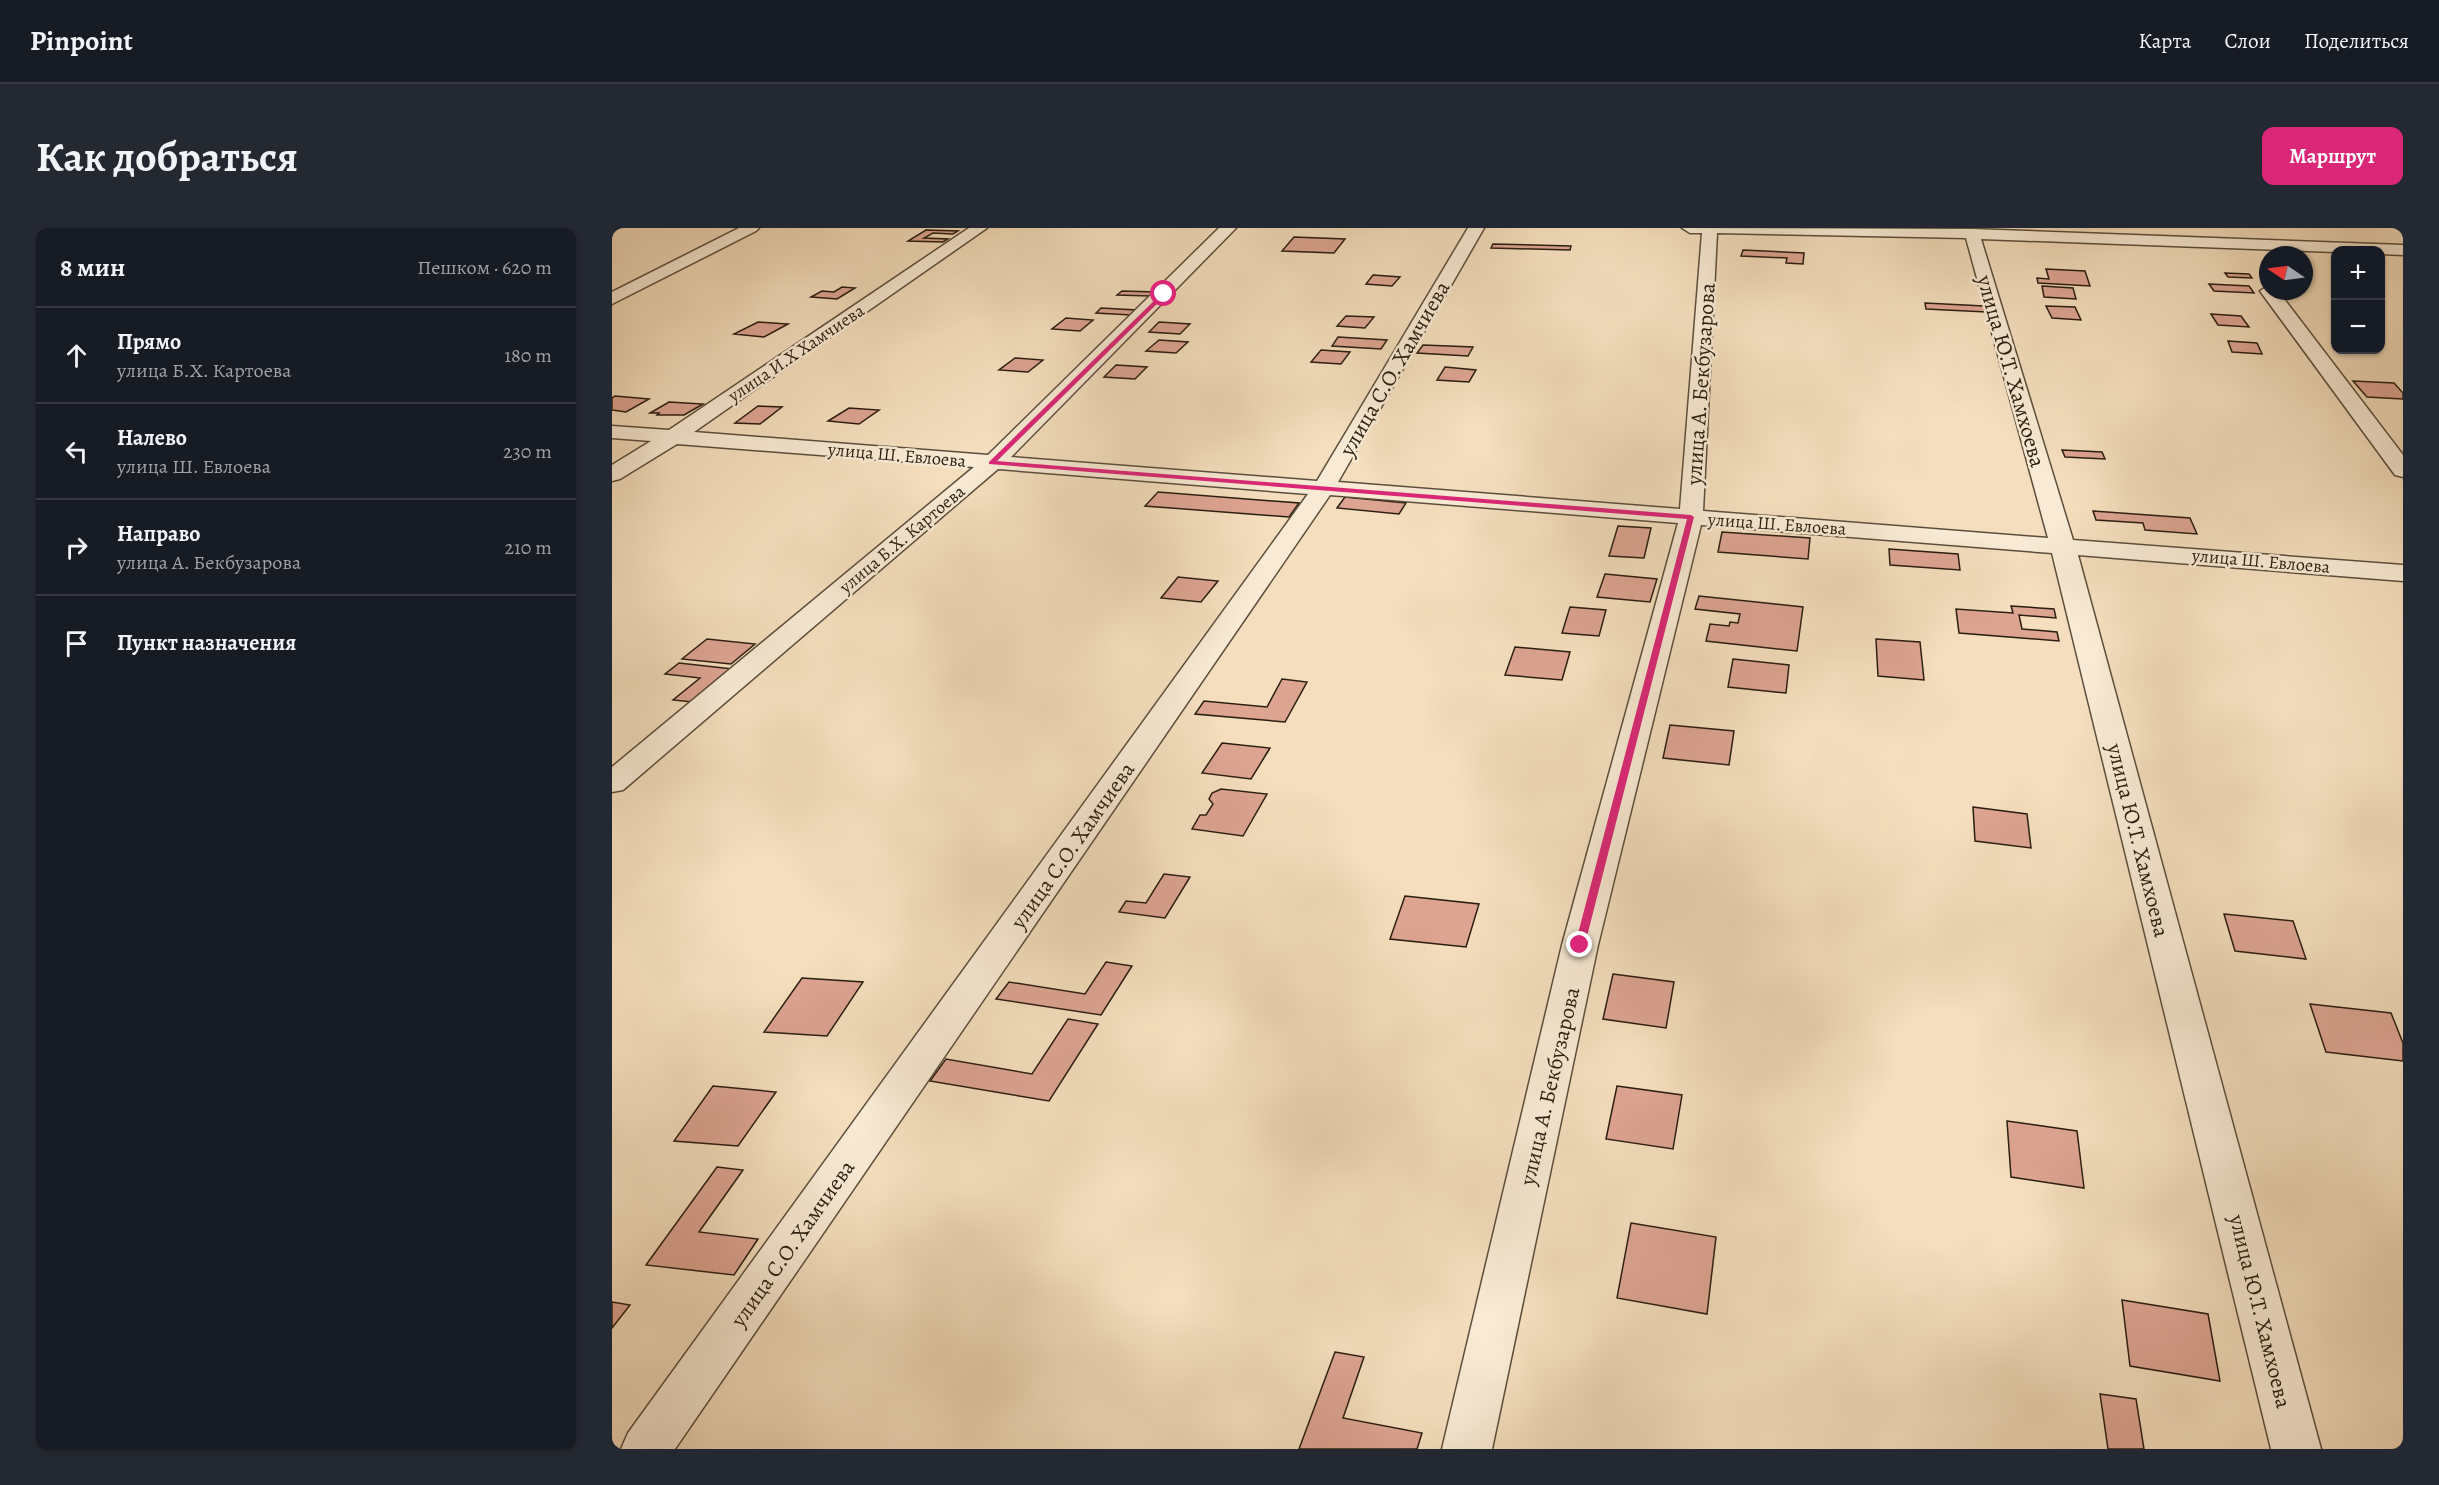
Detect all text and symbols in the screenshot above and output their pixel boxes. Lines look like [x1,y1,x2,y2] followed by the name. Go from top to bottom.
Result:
[30,22,133,60] text: Pinpoint
[2138,27,2191,55] text: Карта
[2224,27,2271,55] text: Слои
[2304,27,2409,55] text: Поделиться
[2262,127,2403,185] button: Маршрут
[36,128,298,185] text: Как добраться
[2259,246,2313,300] north arrow
[2331,246,2385,354] map controls
[2331,246,2385,300] button: +
[60,250,125,285] text: 8 мин
[417,254,552,281] text: Пешком · 620 m
[1969,271,2053,472] street label: улица Ю.Т. Хамхоева
[1332,275,1458,463] street label: улица С.О. Хамчиева
[1150,280,1176,306] route start
[1679,281,1723,487] street label: улица А. Бекбузарова
[722,298,869,408] street label: улица И.Х Хамчиева
[2331,300,2385,354] button: −
[117,327,181,357] text: Прямо
[60,339,93,372] icon: ahead
[504,342,552,369] text: 180 m
[117,357,292,384] text: улица Б.Х. Картоева
[117,423,187,453] text: Налево
[60,435,93,468] icon: left
[826,437,968,473] street label: улица Ш. Евлоева
[503,438,552,465] text: 230 m
[117,453,271,480] text: улица Ш. Евлоева
[833,479,970,599] street label: улица Б.Х. Картоева
[1706,507,1848,541] street label: улица Ш. Евлоева
[117,519,200,549] text: Направо
[60,531,93,564] icon: right
[504,534,552,561] text: 210 m
[2190,543,2332,579] street label: улица Ш. Евлоева
[117,549,301,576] text: улица А. Бекбузарова
[60,627,93,660] icon: arrive
[117,628,296,658] text: Пункт назначения
[2099,739,2177,941] street label: улица Ю.Т. Хамхоева
[1003,755,1142,936] street label: улица С.О. Хамчиева
[1566,931,1592,957] route end
[1512,983,1588,1189] street label: улица А. Бекбузарова
[723,1153,862,1334] street label: улица С.О. Хамчиева
[2221,1210,2299,1412] street label: улица Ю.Т. Хамхоева

